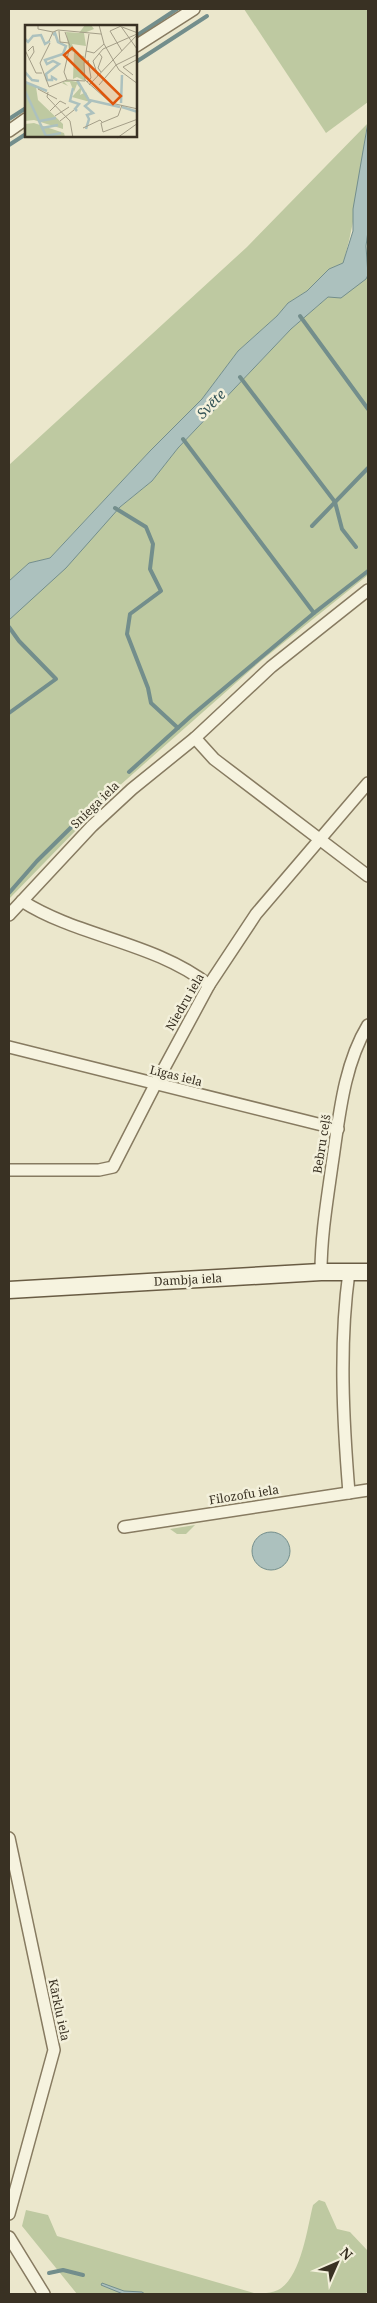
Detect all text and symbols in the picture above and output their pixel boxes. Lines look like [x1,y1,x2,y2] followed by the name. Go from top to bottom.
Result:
[25,25,138,138] inset map
[192,385,229,423] water label: Svēte
[67,777,123,832] street label: Sniega iela
[161,970,208,1034] street label: Niedru iela
[148,1061,205,1090] street label: Līgas iela
[308,1113,335,1175] street label: Bebru ceļš
[153,1269,223,1290] street label: Dambja iela
[208,1481,280,1508] street label: Filozofu iela
[45,1977,74,2043] street label: Kārklu iela
[312,2238,362,2288] north arrow
[336,2243,357,2264] text: N

